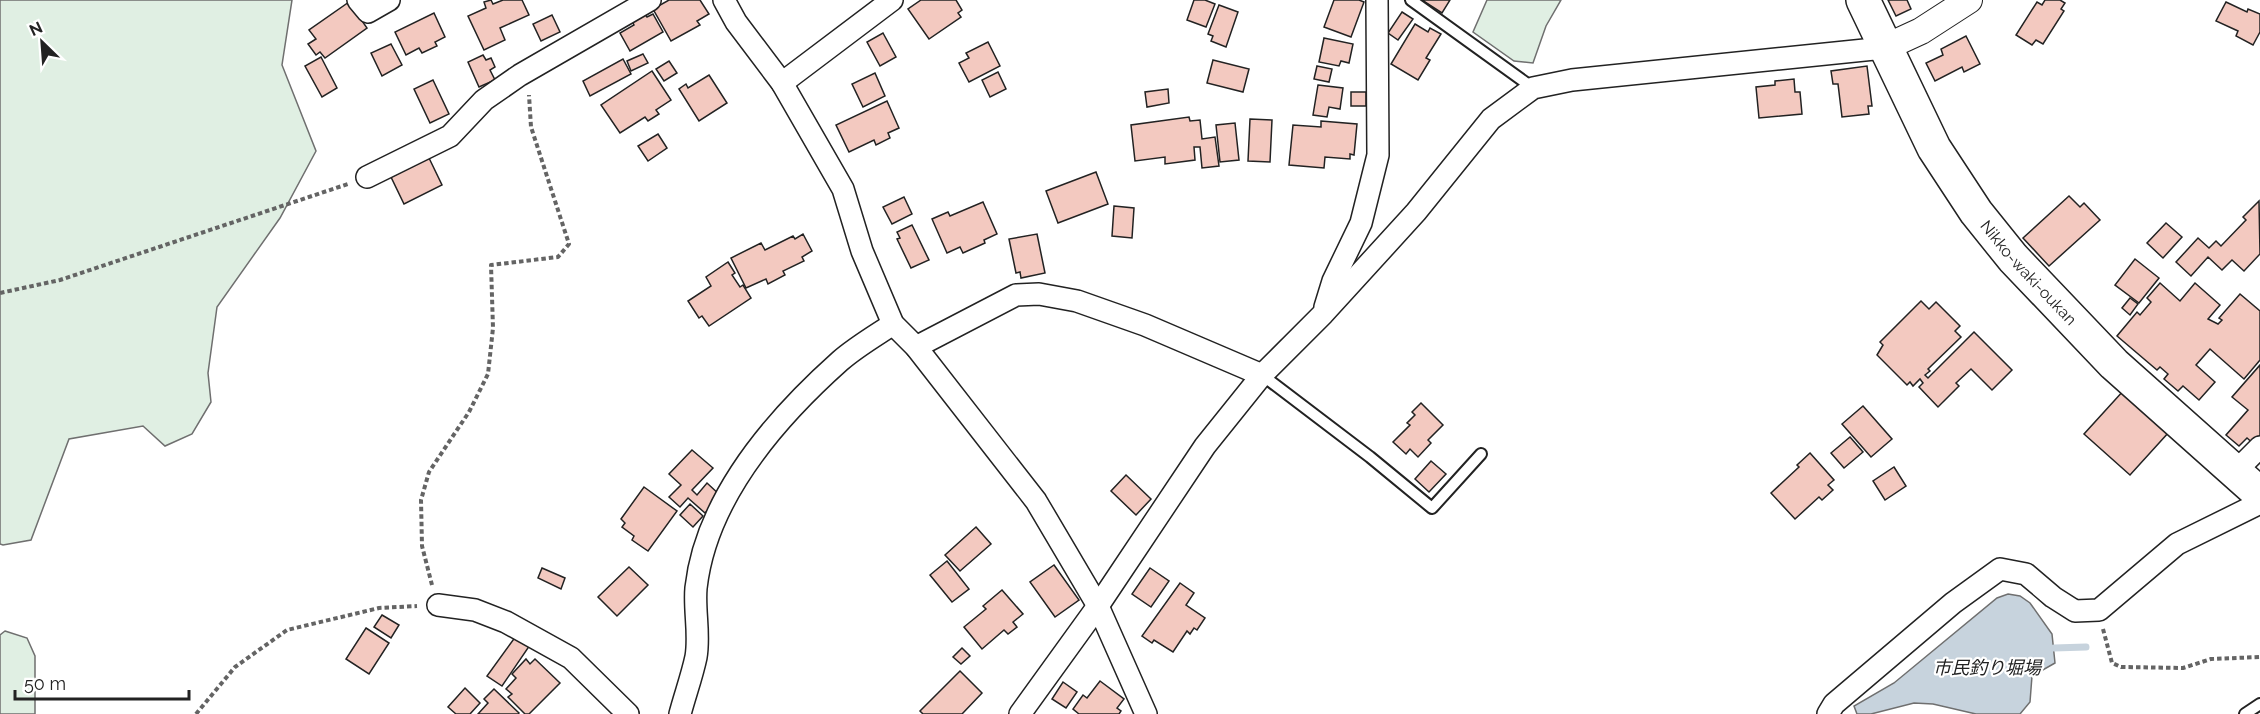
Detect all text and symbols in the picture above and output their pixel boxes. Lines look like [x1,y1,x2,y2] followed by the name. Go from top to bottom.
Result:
[12,12,72,72] north arrow
[26,18,45,40] text: N
[1976,217,2081,329] street label: Nikko-waki-oukan
[1933,657,2043,678] water label: 市民釣り堀場
[15,663,189,701] scale bar
[24,673,66,694] text: 50 m

